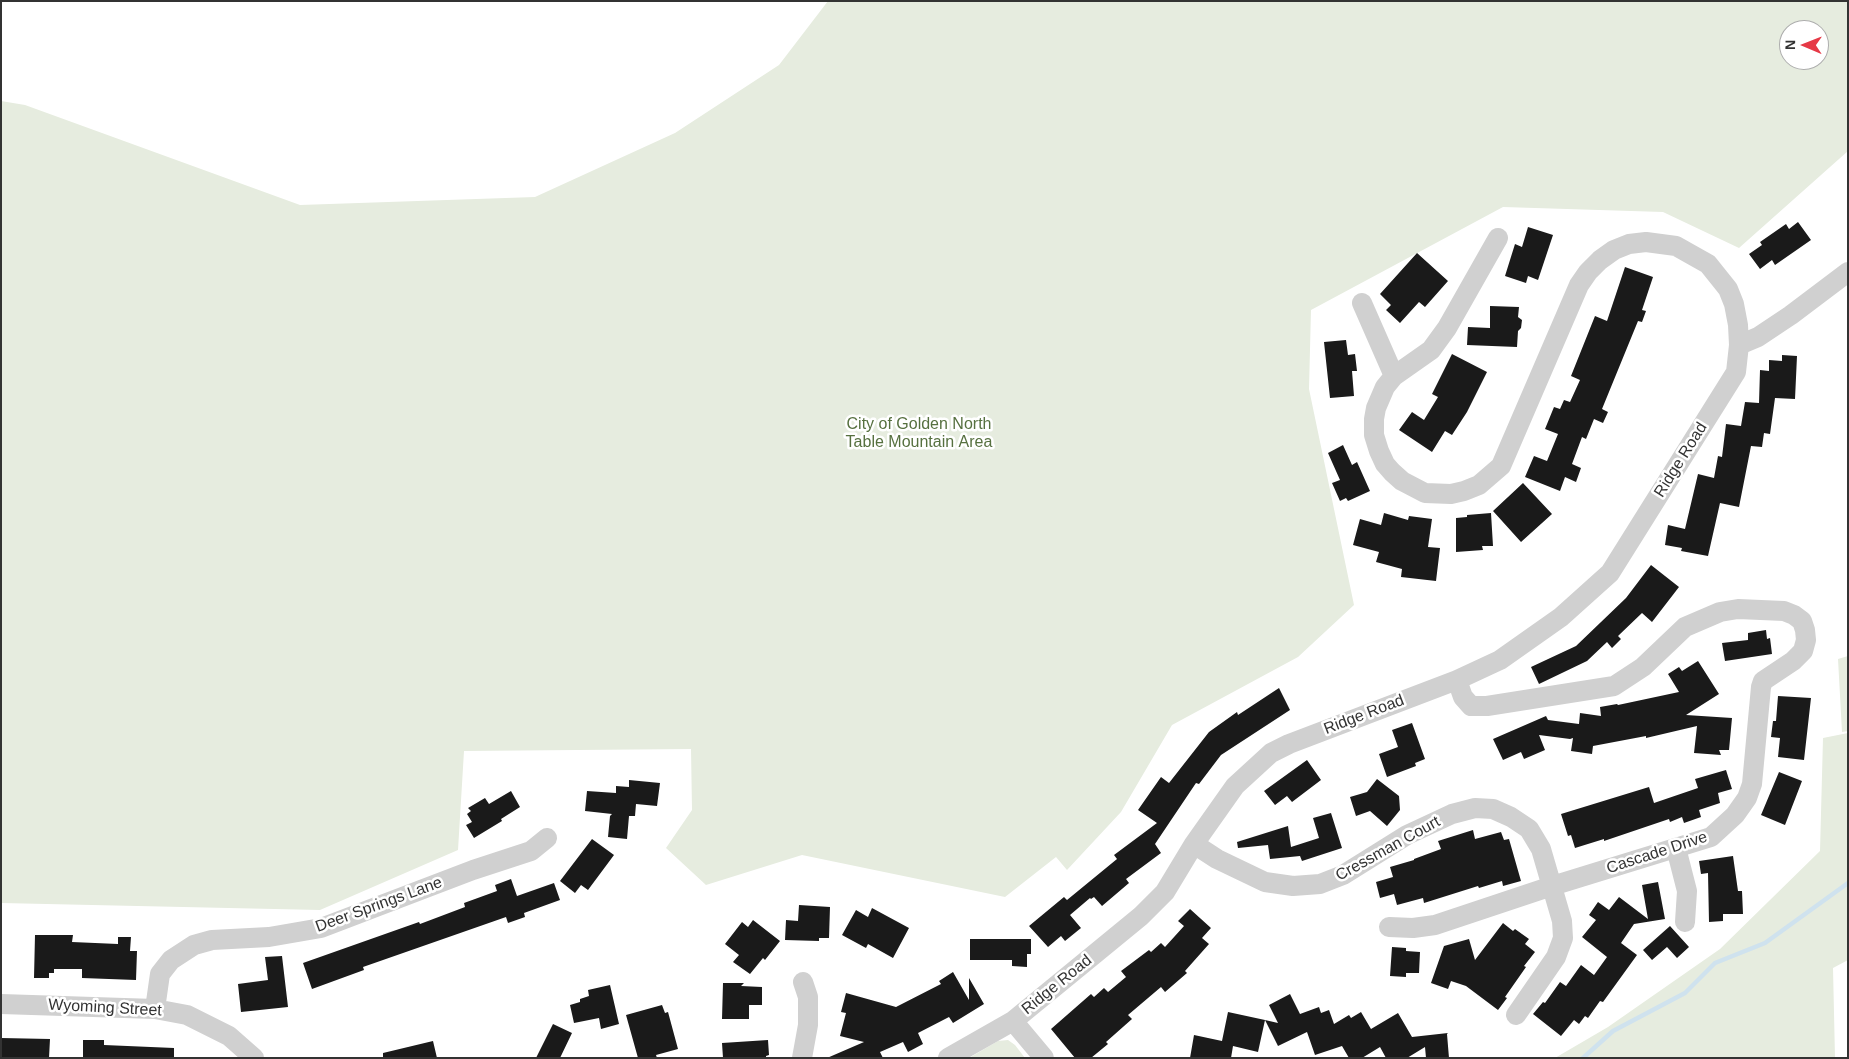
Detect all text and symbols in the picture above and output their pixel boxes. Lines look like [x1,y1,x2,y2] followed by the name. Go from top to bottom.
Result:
[1779,20,1829,70] north arrow
[1782,40,1798,50] text: N
[846,415,992,453] park label: City of Golden North Table Mountain Area
[1650,419,1712,501] street label: Ridge Road
[1321,691,1407,739] street label: Ridge Road
[1332,812,1444,886] street label: Cressman Court
[1604,828,1710,878] street label: Cascade Drive
[313,873,445,937] street label: Deer Springs Lane
[1018,951,1096,1019] street label: Ridge Road
[48,995,162,1021] street label: Wyoming Street

